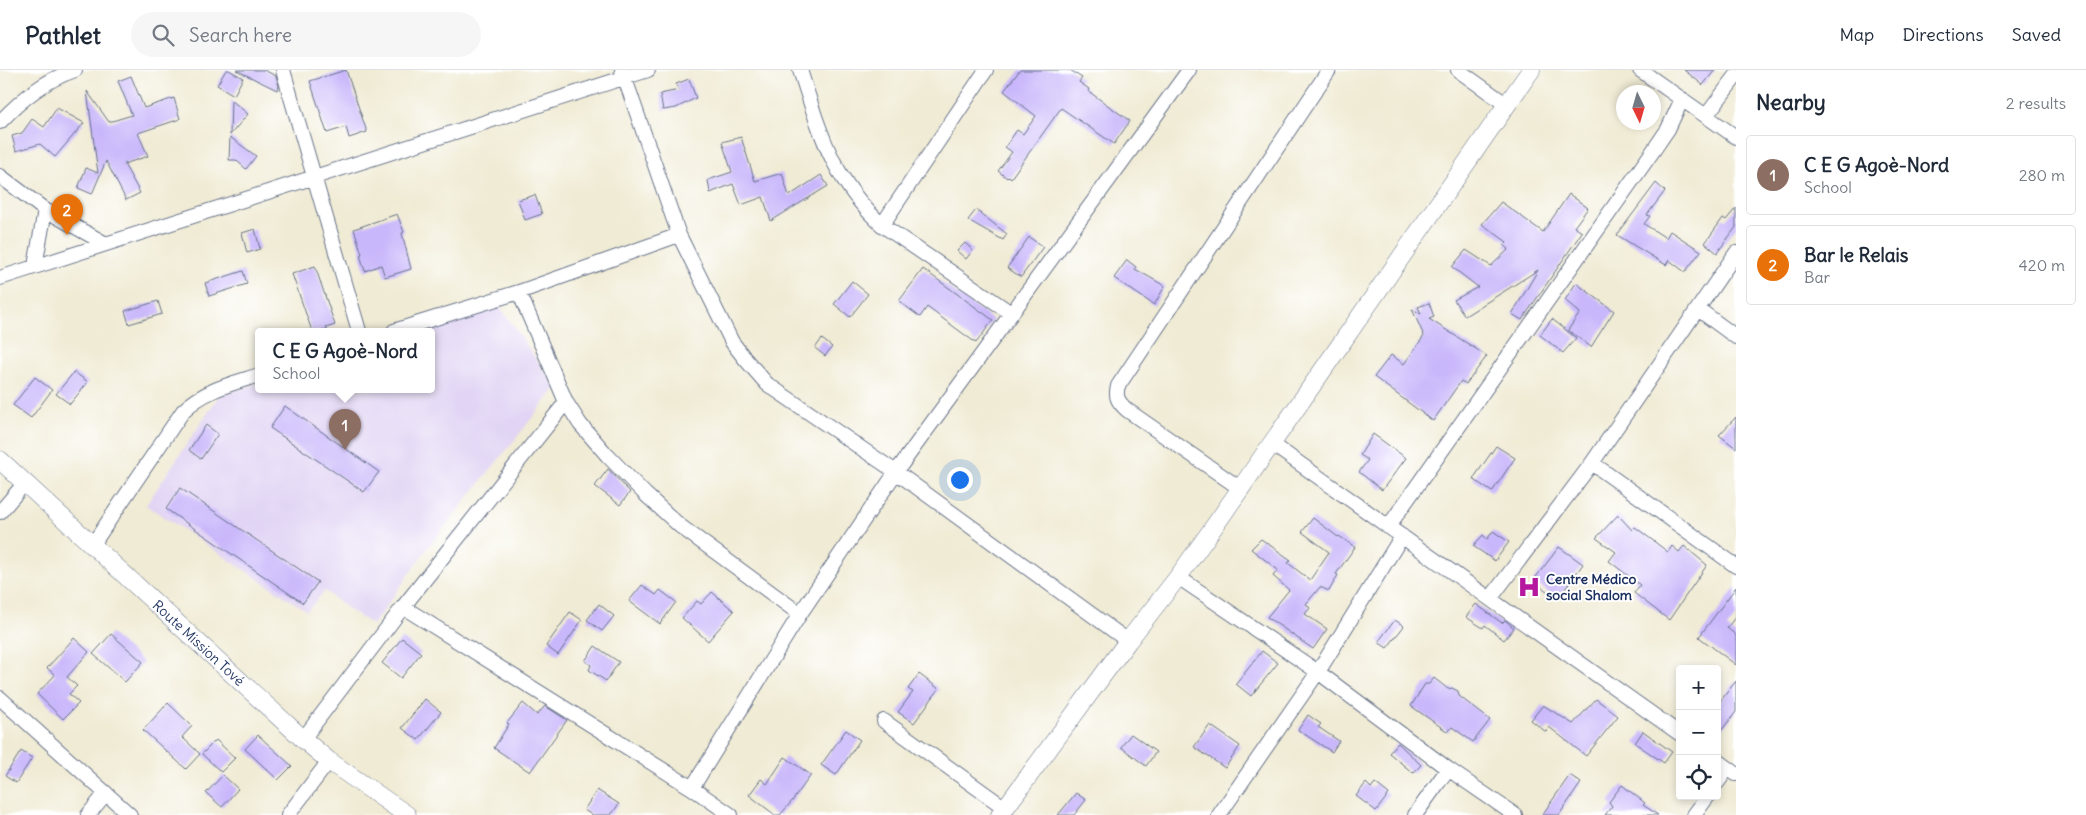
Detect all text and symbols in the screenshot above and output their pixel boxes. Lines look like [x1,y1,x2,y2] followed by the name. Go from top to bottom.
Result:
[131,12,481,57] search box
[25,20,101,50] text: Pathlet
[149,21,177,49] icon: search
[189,23,292,47] text: Search here
[1839,23,1874,46] text: Map
[1902,23,1984,46] text: Directions
[2012,23,2061,46] text: Saved
[1616,85,1661,130] north arrow
[1756,89,1826,116] text: Nearby
[2006,93,2066,113] text: 2 results
[1804,153,1949,177] text: C E G Agoè-Nord
[1770,165,1776,185] text: 1
[2019,165,2065,185] text: 280 m
[1804,177,1852,197] text: School
[51,194,83,235] pin: 2
[1804,243,1909,267] text: Bar le Relais
[1769,255,1777,275] text: 2
[2019,255,2065,275] text: 420 m
[1804,267,1830,287] text: Bar
[255,328,435,393] popup
[272,339,418,363] text: C E G Agoè-Nord
[272,363,320,383] text: School
[329,409,361,450] pin: 1
[947,467,973,493] your location
[1546,570,1636,604] place label: Centre Médico social Shalom
[1516,574,1542,600] hospital icon: Centre Médico social Shalom
[149,596,248,690] street label: Route Mission Tové
[1676,665,1721,800] map controls
[1676,665,1721,710] button: +
[1676,710,1721,755] button: −
[1676,755,1721,800] button: locate

